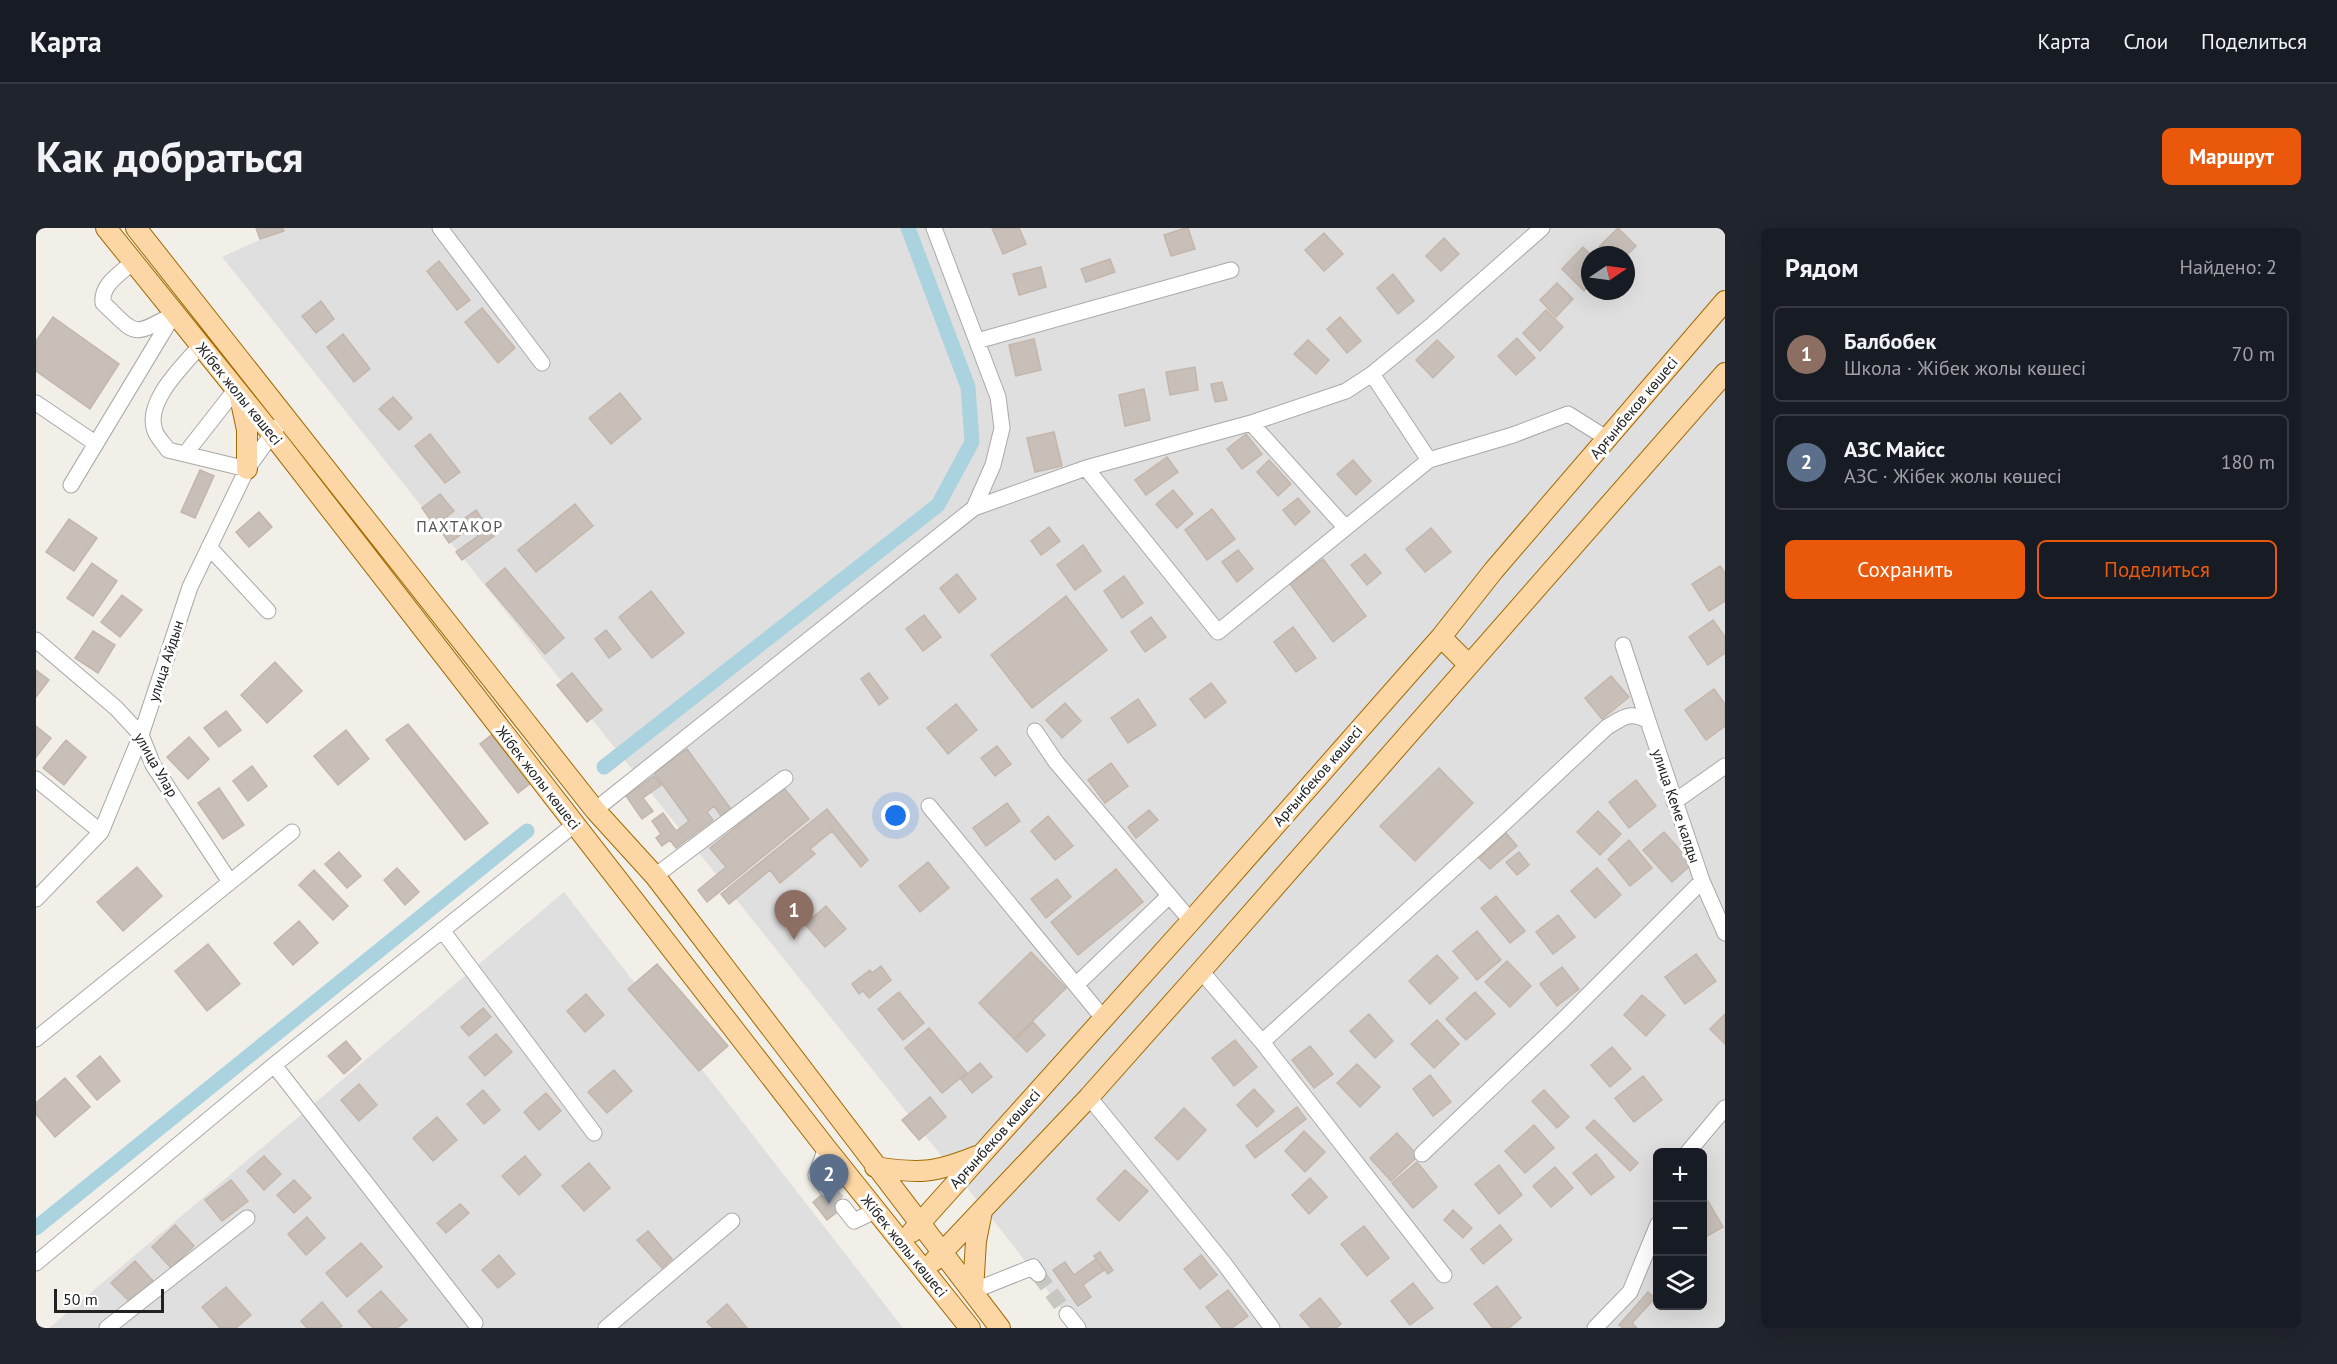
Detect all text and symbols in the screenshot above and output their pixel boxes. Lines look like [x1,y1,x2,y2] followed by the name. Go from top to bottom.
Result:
[30,23,102,60] text: Карта
[2037,28,2090,55] text: Карта
[2123,28,2168,55] text: Слои
[2201,28,2307,55] text: Поделиться
[2162,128,2301,185] button: Маршрут
[36,129,303,184] text: Как добраться
[1581,246,1635,300] north arrow
[1785,251,1859,284] text: Рядом
[2180,254,2277,280] text: Найдено: 2
[1844,327,1936,355] text: Балбобек
[192,338,287,449] street label: Жібек жолы көшесі
[1801,341,1812,367] text: 1
[2232,341,2275,367] text: 70 m
[1585,353,1682,463] street label: Арғынбеков көшесі
[1844,355,2086,381] text: Школа · Жібек жолы көшесі
[1844,435,1945,463] text: АЗС Майсс
[1801,449,1812,475] text: 2
[2221,449,2275,475] text: 180 m
[1844,463,2062,489] text: АЗС · Жібек жолы көшесі
[416,516,504,536] district label: ПАХТАКОР
[1785,540,2025,599] button: Сохранить
[2037,540,2277,599] button: Поделиться
[143,618,188,704] street label: улица Айдын
[491,721,585,833] street label: Жібек жолы көшесі
[1269,721,1367,830] street label: Арғынбеков көшесі
[130,729,183,801] street label: улица Улар
[1648,746,1705,865] street label: улица Кеме калды
[881,801,910,830] your location
[774,890,813,940] pin: 1
[945,1085,1044,1192] street label: Арғынбеков көшесі
[1653,1148,1707,1310] map controls
[1653,1148,1707,1202] button: +
[810,1154,848,1204] pin: 2
[857,1190,952,1301] street label: Жібек жолы көшесі
[1653,1202,1707,1256] button: −
[1653,1256,1707,1310] button: layers
[54,1286,164,1314] scale bar
[63,1289,98,1309] text: 50 m

